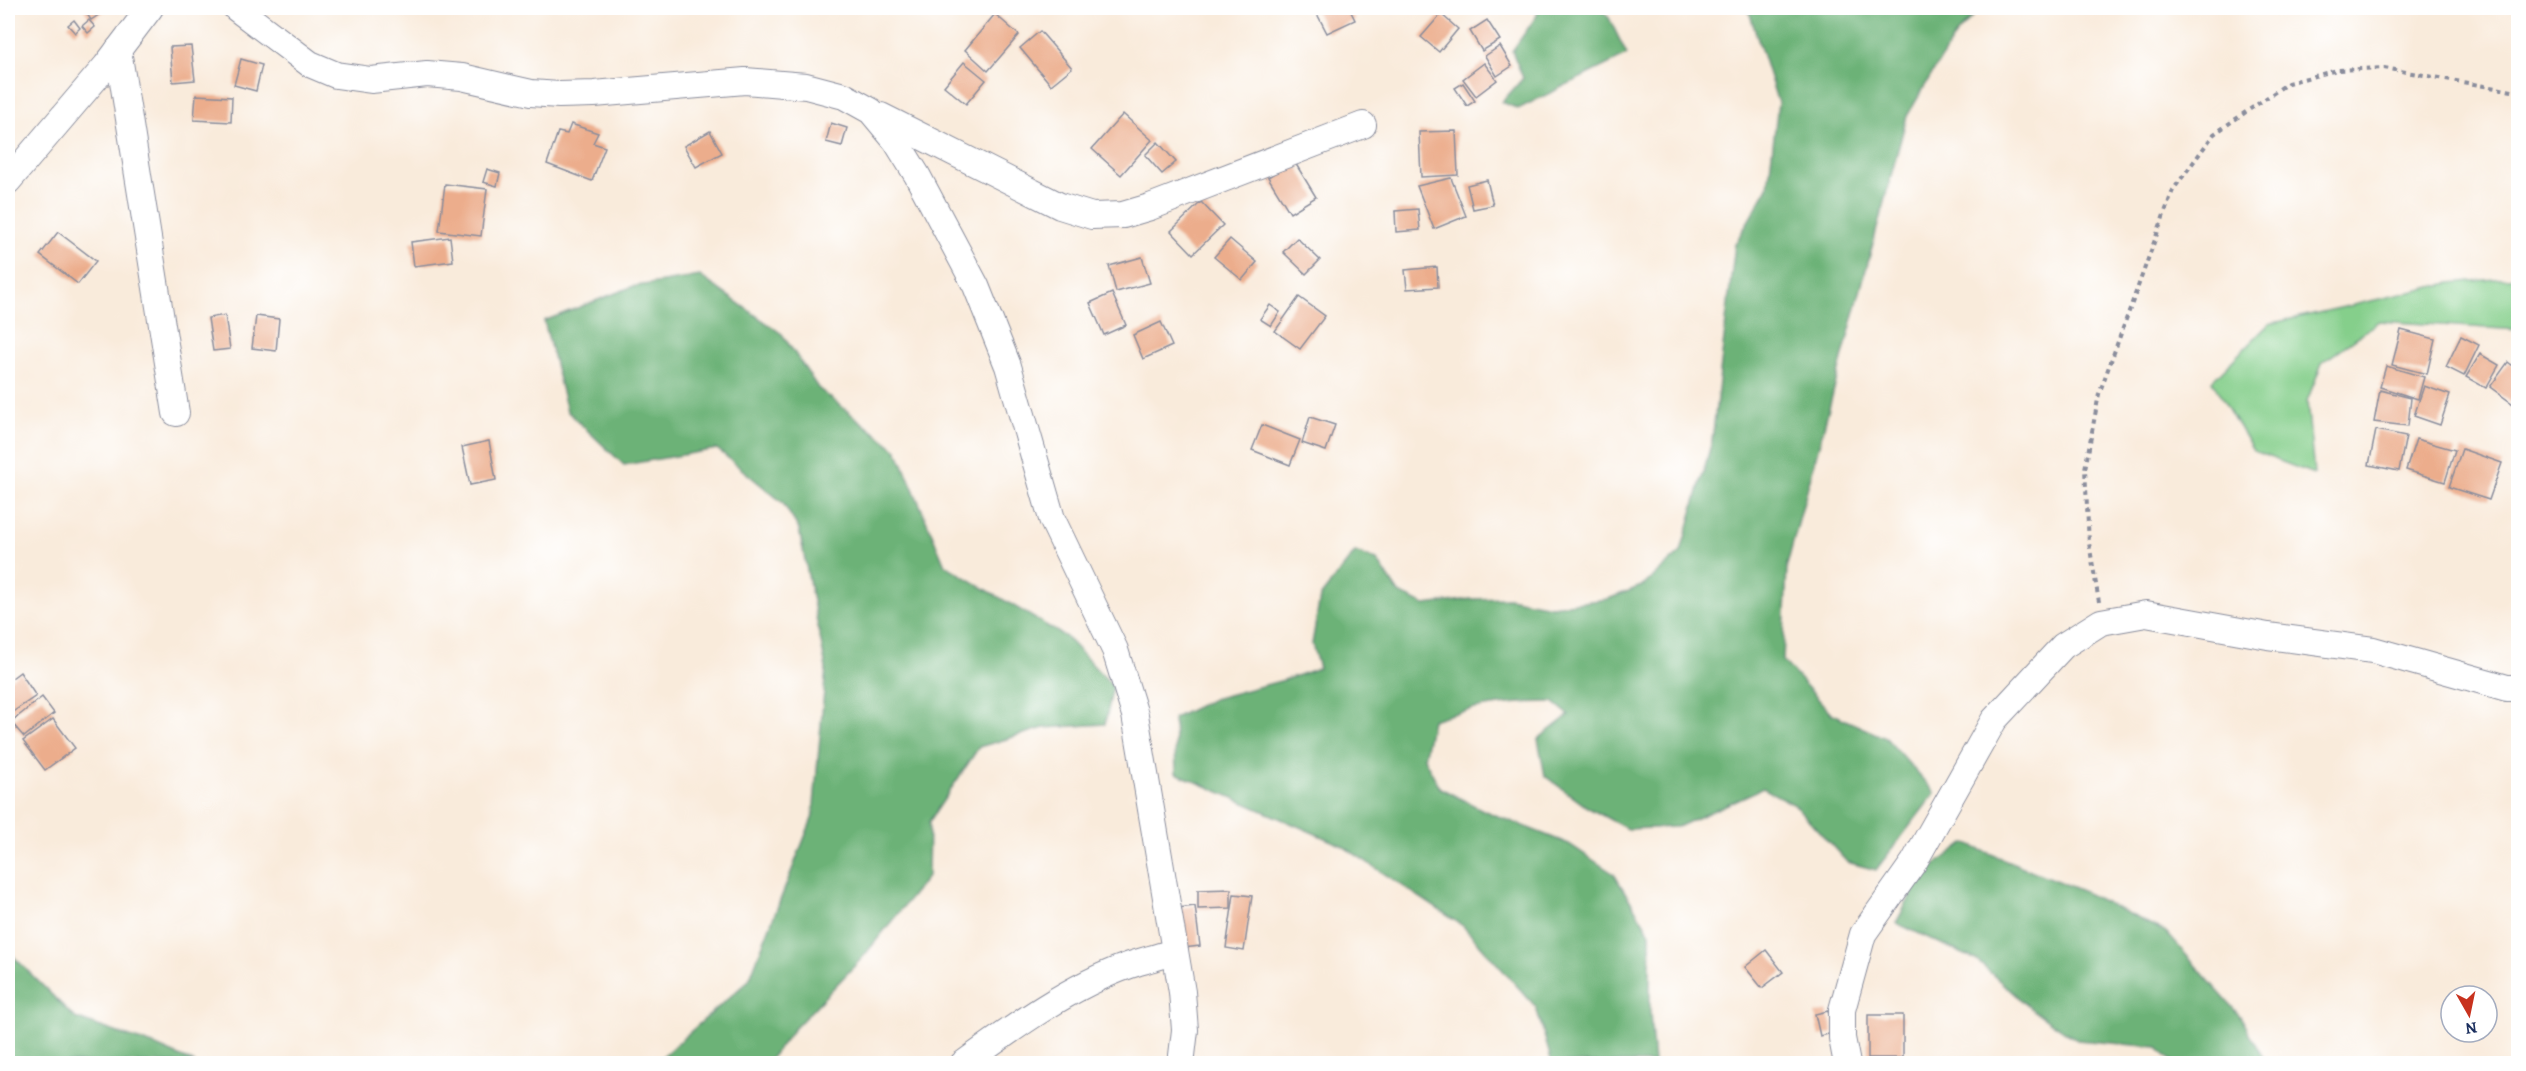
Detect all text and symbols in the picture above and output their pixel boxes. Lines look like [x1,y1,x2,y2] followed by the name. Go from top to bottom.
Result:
[2439,984,2499,1044] north arrow
[2463,1016,2479,1040] text: N

